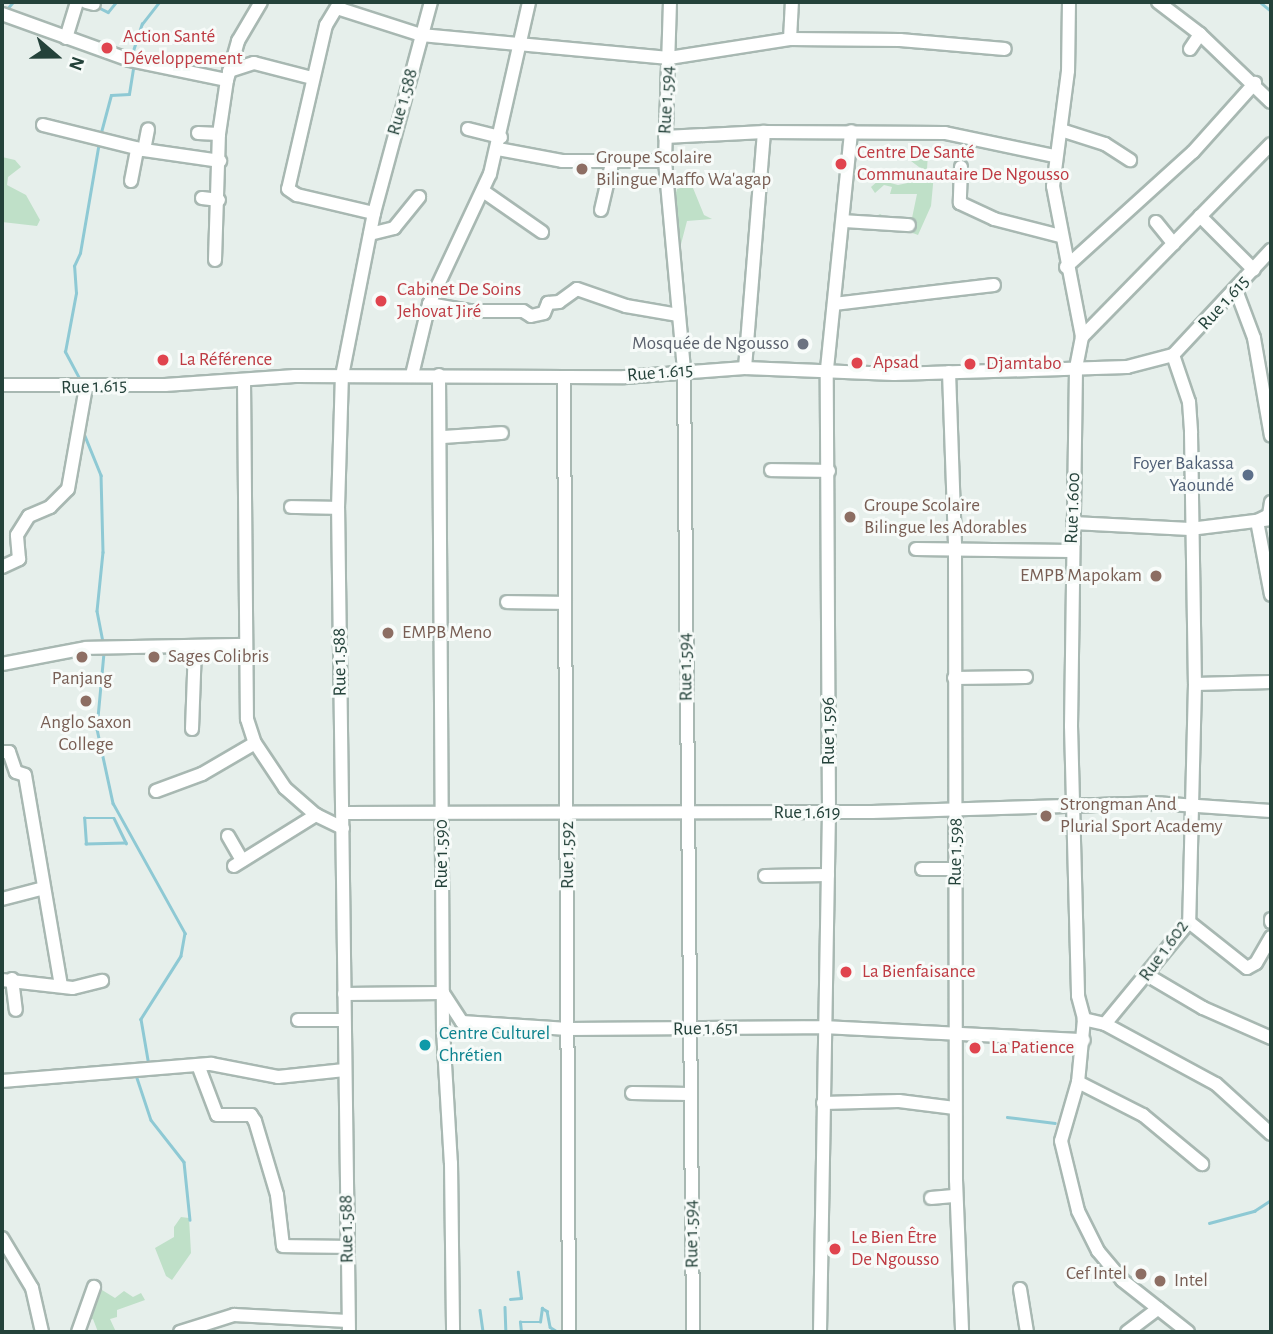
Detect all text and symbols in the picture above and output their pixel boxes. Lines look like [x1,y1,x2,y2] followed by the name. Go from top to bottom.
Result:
[21,21,91,91] north arrow
[123,26,243,70] place label: Action Santé Développement
[97,38,117,58] marker: Action Santé Développement
[65,54,87,73] text: N
[654,65,680,135] street label: Rue 1.594
[383,66,423,138] street label: Rue 1.588
[857,142,1069,186] place label: Centre De Santé Communautaire De Ngousso
[596,147,771,191] place label: Groupe Scolaire Bilingue Maffo Wa'agap
[831,154,851,174] marker: Centre De Santé Communautaire De Ngousso
[574,161,590,177] marker: Groupe Scolaire Bilingue Maffo Wa'agap
[1193,271,1255,335] street label: Rue 1.615
[397,279,521,323] place label: Cabinet De Soins Jehovat Jiré
[371,291,391,311] marker: Cabinet De Soins Jehovat Jiré
[632,333,789,355] place label: Mosquée de Ngousso
[795,336,811,352] marker: Mosquée de Ngousso
[179,349,272,371] place label: La Référence
[153,350,173,370] marker: La Référence
[873,352,919,374] place label: Apsad
[847,353,867,373] marker: Apsad
[986,353,1062,375] place label: Djamtabo
[960,354,980,374] marker: Djamtabo
[626,359,694,387] street label: Rue 1.615
[61,374,127,400] street label: Rue 1.615
[1133,453,1234,497] place label: Foyer Bakassa Yaoundé
[1240,467,1256,483] marker: Foyer Bakassa Yaoundé
[1060,472,1086,544] street label: Rue 1.600
[864,495,1027,539] place label: Groupe Scolaire Bilingue les Adorables
[842,509,858,525] marker: Groupe Scolaire Bilingue les Adorables
[1020,565,1142,587] place label: EMPB Mapokam
[1148,568,1164,584] marker: EMPB Mapokam
[402,622,492,644] place label: EMPB Meno
[380,625,396,641] marker: EMPB Meno
[328,628,352,696] street label: Rue 1.588
[674,632,698,702] street label: Rue 1.594
[168,646,269,668] place label: Sages Colibris
[74,649,90,665] marker: Panjang
[146,649,162,665] marker: Sages Colibris
[52,668,112,690] place label: Panjang
[78,693,94,709] marker: Anglo Saxon College
[818,697,840,765] street label: Rue 1.596
[40,712,132,756] place label: Anglo Saxon College
[1060,794,1223,838] place label: Strongman And Plurial Sport Academy
[773,802,841,824] street label: Rue 1.619
[1038,808,1054,824] marker: Strongman And Plurial Sport Academy
[944,818,968,886] street label: Rue 1.598
[431,819,453,889] street label: Rue 1.590
[557,821,579,889] street label: Rue 1.592
[1134,916,1194,986] street label: Rue 1.602
[862,961,975,983] place label: La Bienfaisance
[836,962,856,982] marker: La Bienfaisance
[673,1017,739,1041] street label: Rue 1.651
[439,1023,550,1067] place label: Centre Culturel Chrétien
[417,1037,433,1053] marker: Centre Culturel Chrétien
[991,1037,1074,1059] place label: La Patience
[965,1038,985,1058] marker: La Patience
[335,1195,359,1263] street label: Rue 1.588
[680,1199,704,1269] street label: Rue 1.594
[851,1227,939,1271] place label: Le Bien Être De Ngousso
[825,1239,845,1259] marker: Le Bien Être De Ngousso
[1066,1263,1127,1285] place label: Cef Intel
[1133,1266,1149,1282] marker: Cef Intel
[1174,1270,1208,1292] place label: Intel
[1152,1273,1168,1289] marker: Intel

